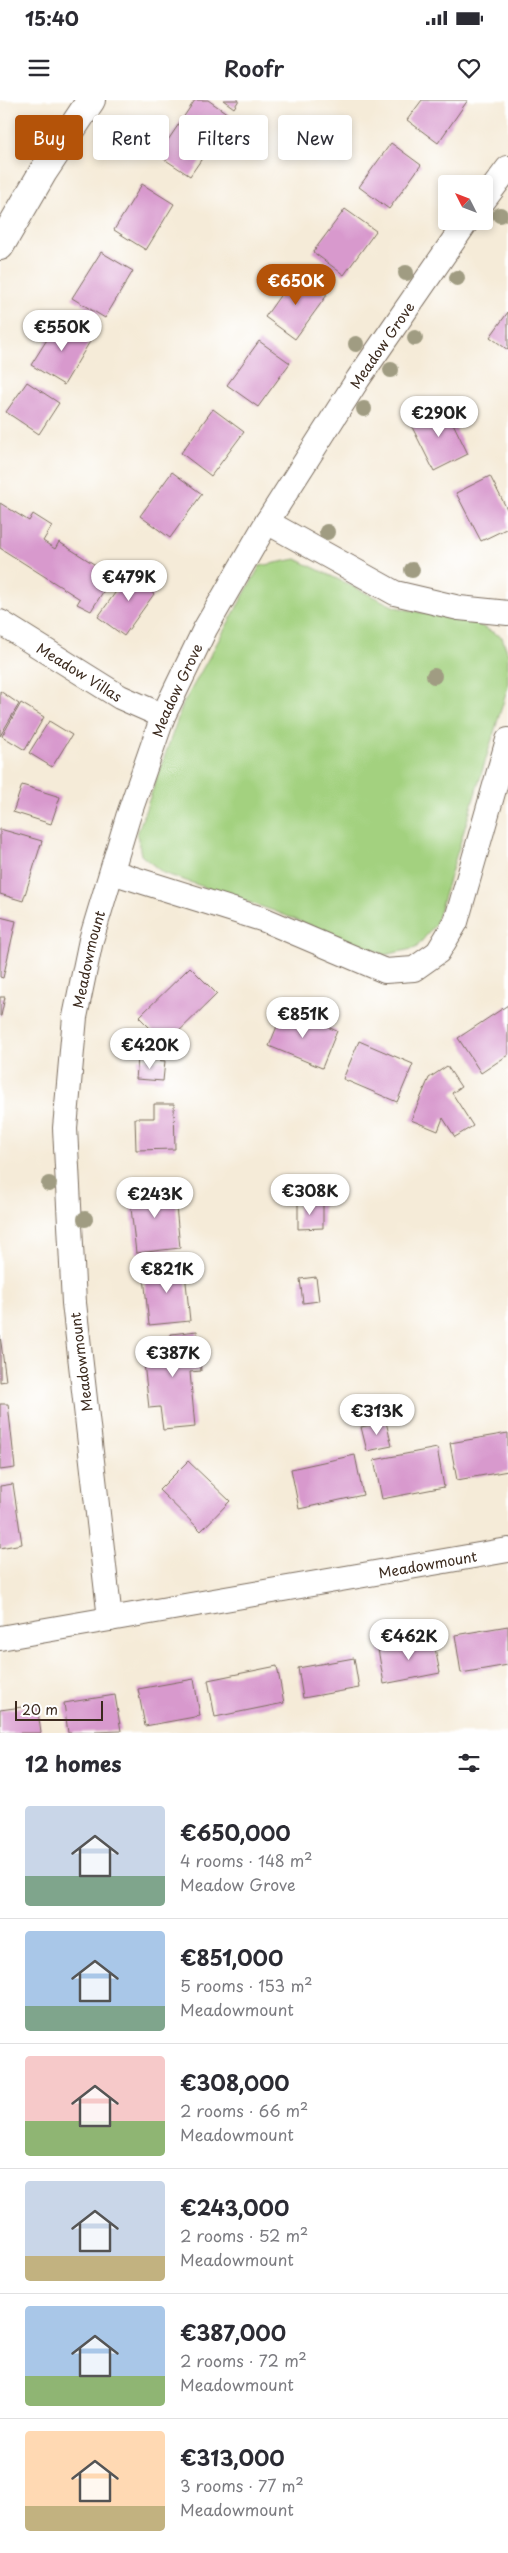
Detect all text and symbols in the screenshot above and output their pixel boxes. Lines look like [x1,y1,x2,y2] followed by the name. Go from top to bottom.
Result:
[25,4,79,32] text: 15:40
[224,51,284,84] text: Roofr
[25,54,53,82] icon: menu
[455,54,483,82] icon: heart
[15,115,83,160] chip: Buy
[93,115,169,160] chip: Rent
[179,115,268,160] chip: Filters
[278,115,352,160] chip: New
[438,175,492,230] north arrow
[438,175,493,230] map controls
[261,264,331,306] pin: €650K
[268,268,324,292] text: €650K
[344,297,419,392] street label: Meadow Grove
[27,310,97,352] pin: €550K
[34,314,90,338] text: €550K
[404,396,474,438] pin: €290K
[411,400,467,424] text: €290K
[94,560,164,602] pin: €479K
[102,564,156,588] text: €479K
[33,637,126,706] street label: Meadow Villas
[146,639,207,740] street label: Meadow Grove
[67,908,110,1010] street label: Meadowmount
[268,996,338,1039] pin: €851K
[277,1001,329,1025] text: €851K
[115,1028,185,1070] pin: €420K
[121,1032,179,1056] text: €420K
[275,1174,345,1216] pin: €308K
[120,1176,190,1219] pin: €243K
[282,1178,338,1202] text: €308K
[127,1181,183,1205] text: €243K
[132,1252,202,1294] pin: €821K
[140,1256,194,1280] text: €821K
[64,1311,97,1413] street label: Meadowmount
[138,1336,208,1378] pin: €387K
[146,1340,200,1364] text: €387K
[342,1394,412,1436] pin: €313K
[351,1398,403,1422] text: €313K
[377,1545,479,1583] street label: Meadowmount
[374,1618,444,1661] pin: €462K
[381,1623,437,1647] text: €462K
[15,1698,102,1721] scale bar
[22,1699,58,1720] text: 20 m
[25,1747,122,1779] text: 12 homes
[455,1749,483,1777] icon: filters
[180,1816,291,1848] text: €650,000
[65,1826,125,1886] icon: home
[180,1848,313,1872] text: 4 rooms · 148 m²
[180,1872,296,1896] text: Meadow Grove
[180,1941,283,1973] text: €851,000
[65,1951,125,2011] icon: home
[180,1973,313,1997] text: 5 rooms · 153 m²
[180,1997,294,2021] text: Meadowmount
[180,2066,290,2098] text: €308,000
[65,2076,125,2136] icon: home
[180,2098,308,2122] text: 2 rooms · 66 m²
[180,2122,294,2146] text: Meadowmount
[180,2191,289,2223] text: €243,000
[65,2201,125,2261] icon: home
[180,2223,308,2247] text: 2 rooms · 52 m²
[180,2247,294,2271] text: Meadowmount
[180,2316,286,2348] text: €387,000
[65,2326,125,2386] icon: home
[180,2348,307,2372] text: 2 rooms · 72 m²
[180,2372,294,2396] text: Meadowmount
[180,2441,285,2473] text: €313,000
[65,2451,125,2511] icon: home
[180,2473,304,2497] text: 3 rooms · 77 m²
[180,2497,294,2521] text: Meadowmount

